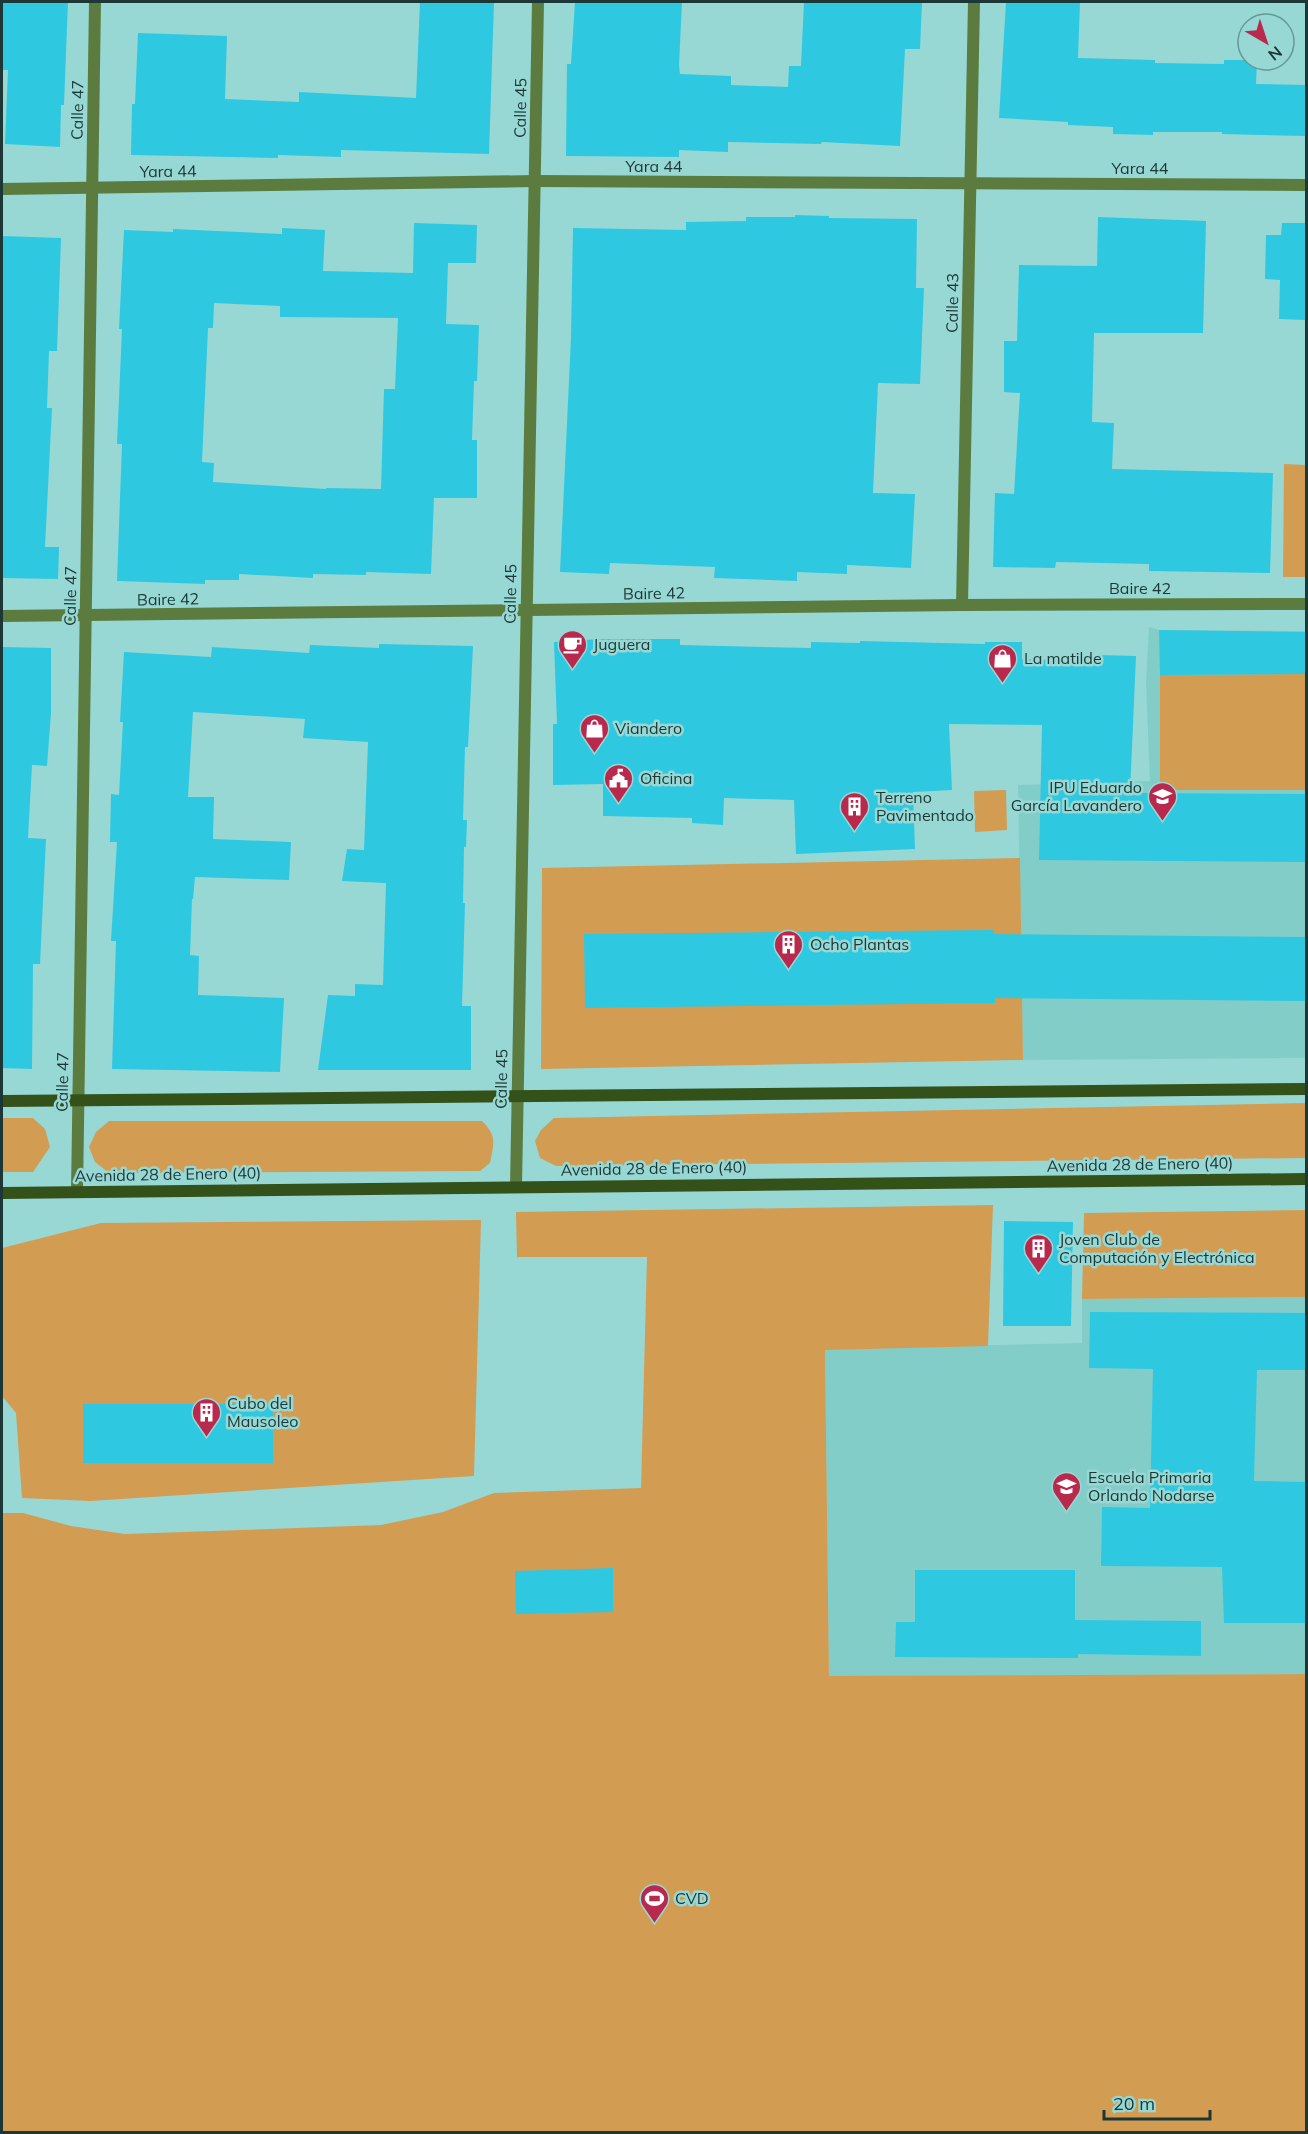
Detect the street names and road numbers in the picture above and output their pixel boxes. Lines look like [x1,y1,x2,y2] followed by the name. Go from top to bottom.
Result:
[509,78,531,138] street label: Calle 45
[66,80,88,140] street label: Calle 47
[625,156,683,176] street label: Yara 44
[1111,158,1169,178] street label: Yara 44
[138,160,197,182] street label: Yara 44
[941,273,963,333] street label: Calle 43
[499,564,521,624] street label: Calle 45
[59,566,81,626] street label: Calle 47
[1109,578,1171,598] street label: Baire 42
[623,582,685,604] street label: Baire 42
[137,588,199,610] street label: Baire 42
[490,1049,512,1109] street label: Calle 45
[51,1052,73,1112] street label: Calle 47
[1046,1152,1234,1176] street label: Avenida 28 de Enero (40)
[560,1156,748,1180] street label: Avenida 28 de Enero (40)
[74,1162,262,1186] street label: Avenida 28 de Enero (40)

